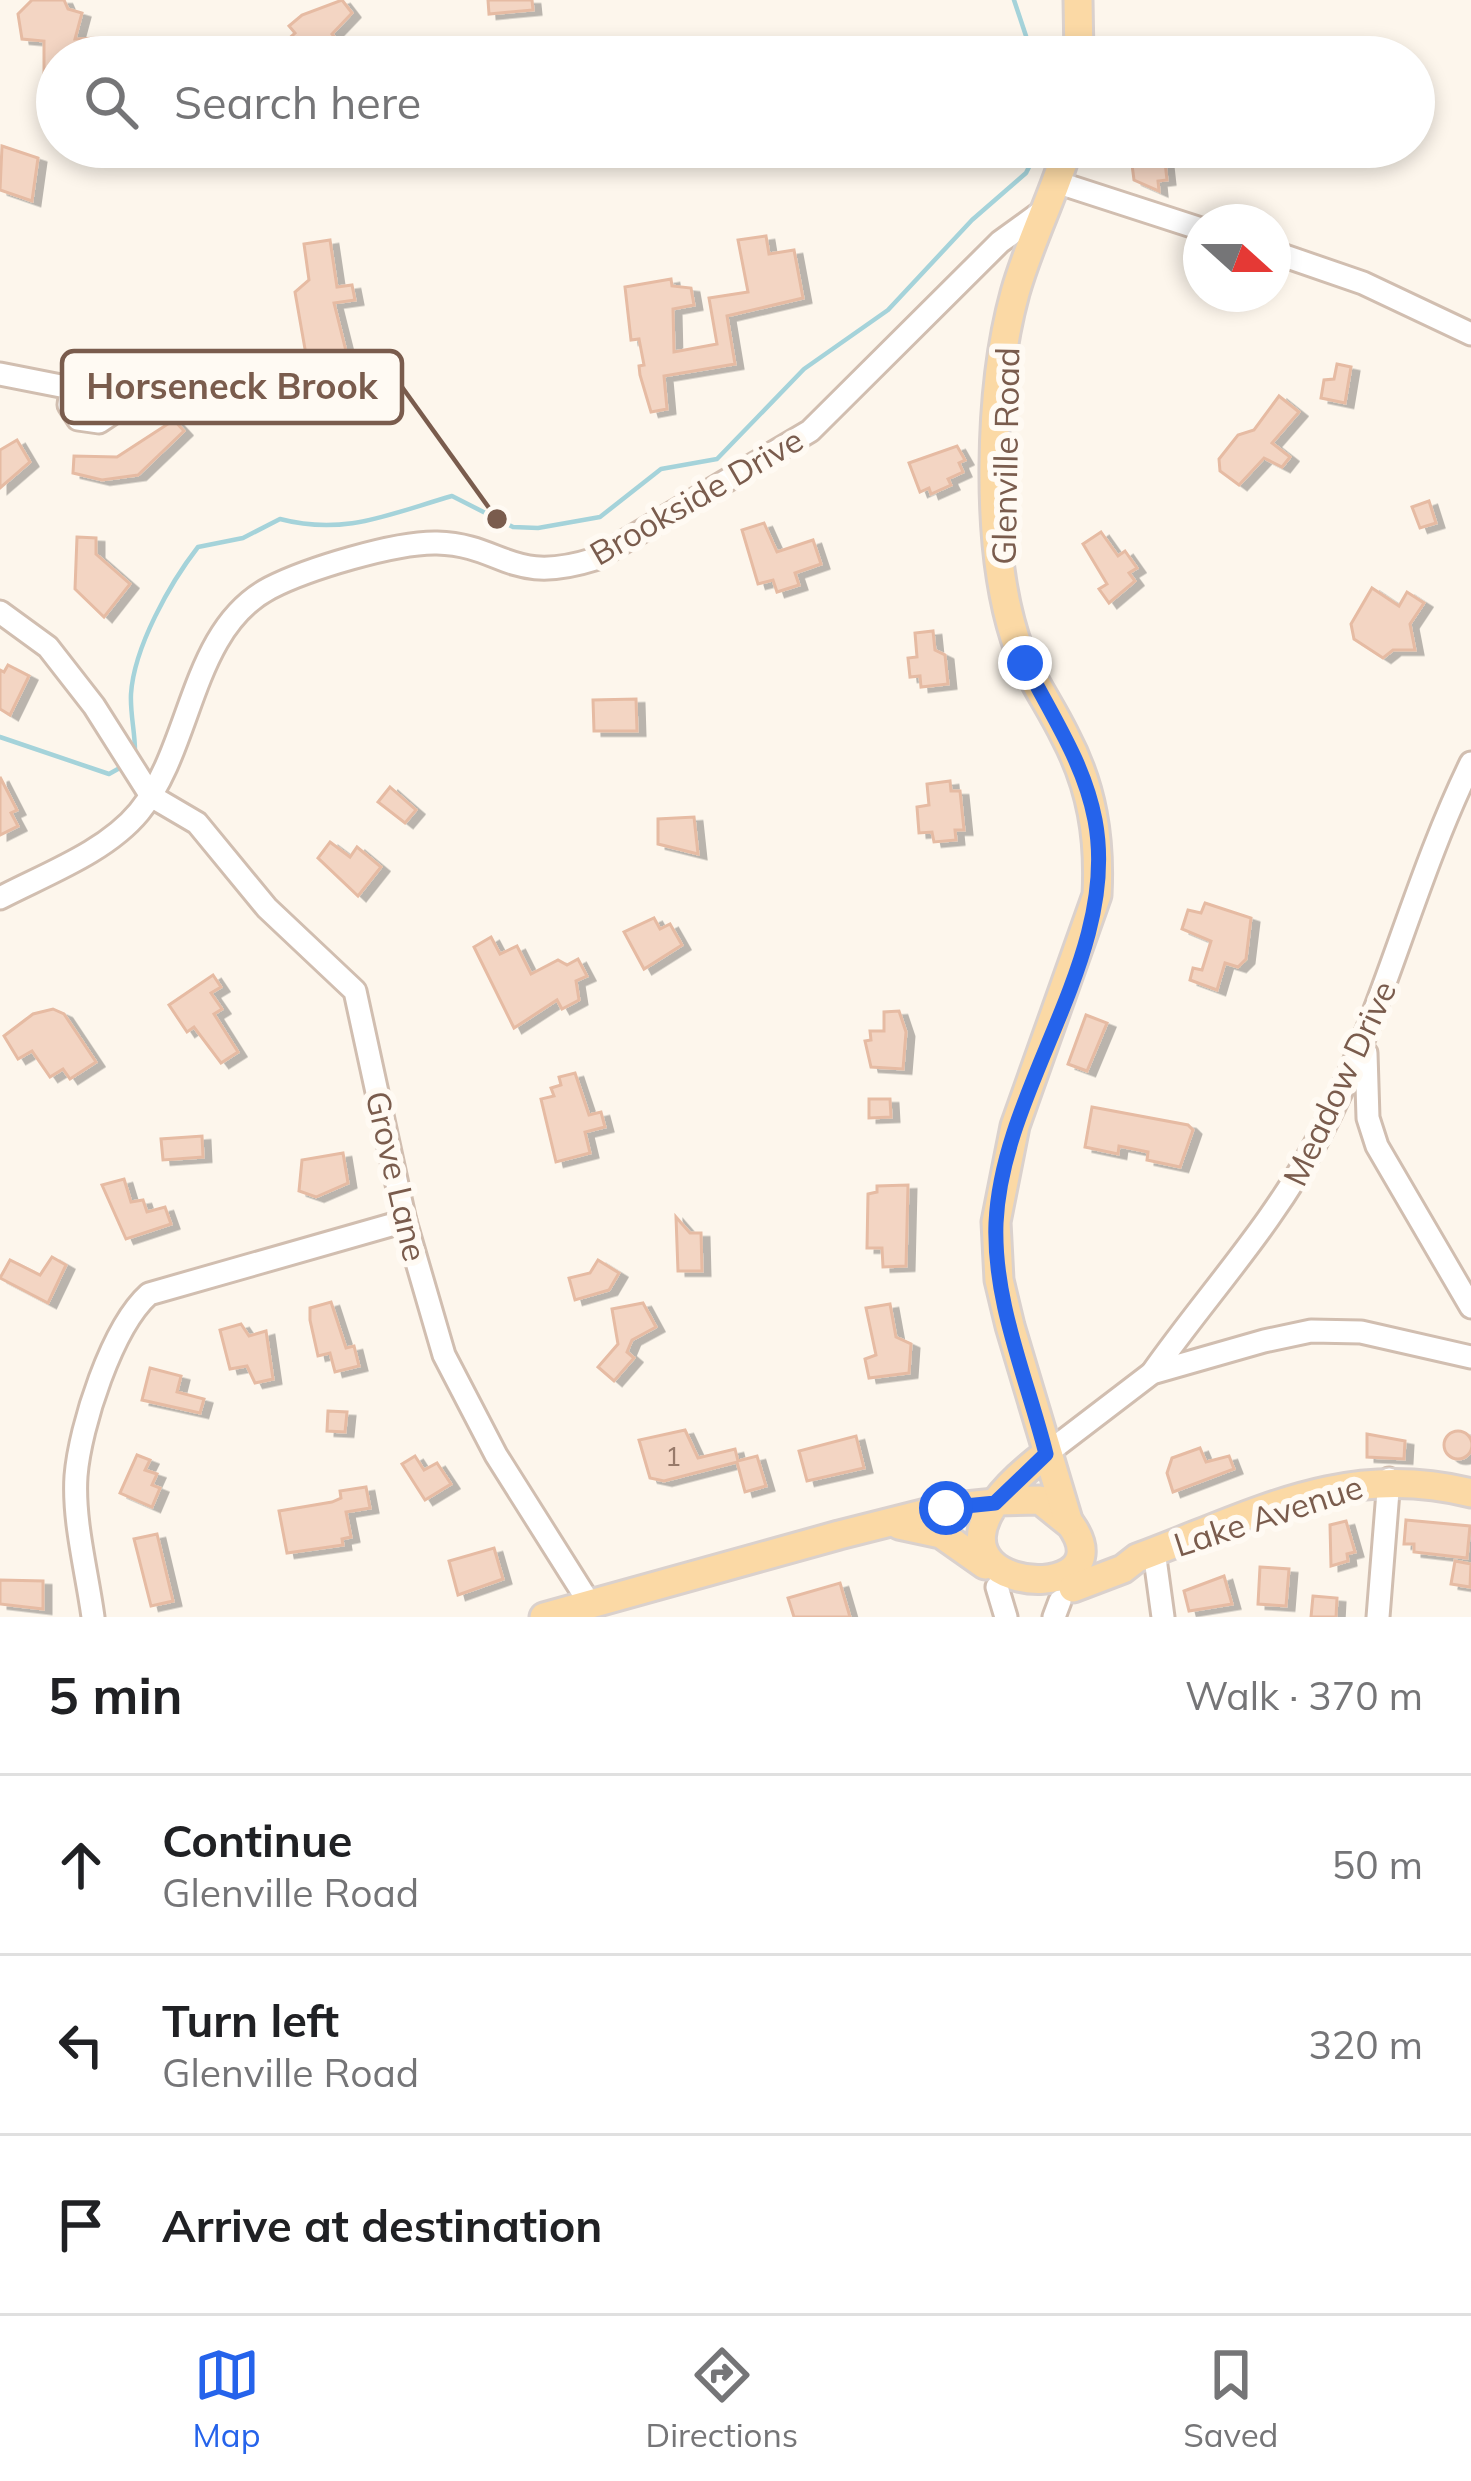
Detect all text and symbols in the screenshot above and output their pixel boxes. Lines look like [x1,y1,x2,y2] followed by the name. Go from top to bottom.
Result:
[36,36,1435,168] search box
[78,69,144,135] icon: search
[174,74,421,130] text: Search here
[1183,204,1291,312] north arrow
[983,347,1027,565] street label: Glenville Road
[62,351,402,423] callout: Horseneck Brook
[86,363,379,408] text: Horseneck Brook
[582,419,810,573] street label: Brookside Drive
[998,636,1052,690] route end
[1274,974,1404,1192] street label: Meadow Drive
[358,1087,436,1265] street label: Grove Lane
[665,1439,681,1473] house number: 1
[1169,1465,1367,1565] street label: Lake Avenue
[919,1481,973,1535] route start
[48,1663,183,1727] text: 5 min
[1185,1671,1423,1720] text: Walk · 370 m
[162,1812,352,1868] text: Continue
[48,1832,114,1898] icon: ahead
[1332,1840,1423,1889] text: 50 m
[162,1868,419,1917] text: Glenville Road
[162,1992,339,2048] text: Turn left
[48,2012,114,2078] icon: left
[1308,2020,1423,2069] text: 320 m
[162,2048,419,2097] text: Glenville Road
[48,2192,114,2258] icon: arrive
[162,2197,602,2253] text: Arrive at destination
[193,2342,260,2455] tab: Map
[646,2342,798,2455] tab: Directions
[1183,2342,1278,2455] tab: Saved

